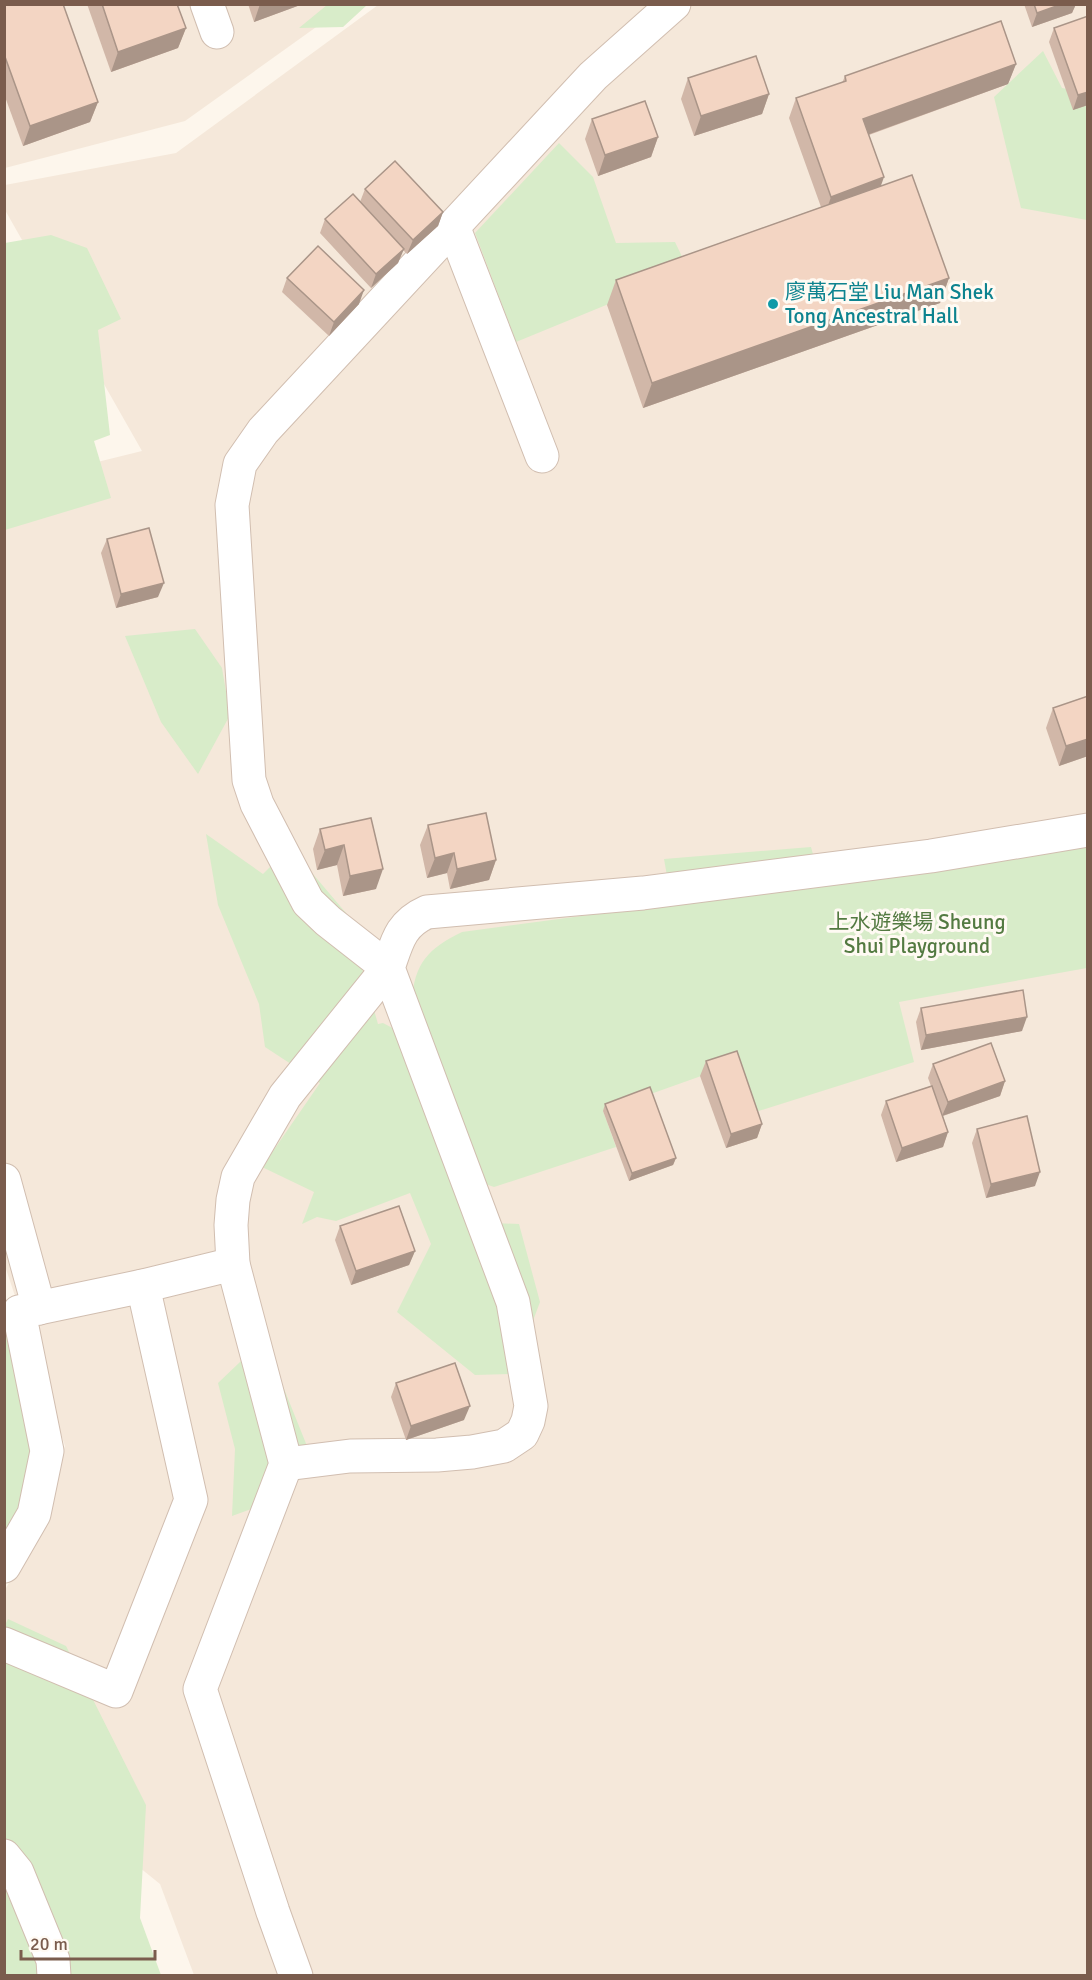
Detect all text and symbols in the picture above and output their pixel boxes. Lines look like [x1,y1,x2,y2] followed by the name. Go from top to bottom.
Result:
[785,279,994,329] place label: 廖萬石堂 Liu Man Shek Tong Ancestral Hall
[766,297,780,311] marker: 廖萬石堂 Liu Man Shek Tong Ancestral Hall
[828,909,1006,959] park label: 上水遊樂場 Sheung Shui Playground
[21,1923,154,1961] scale bar
[30,1933,68,1955] text: 20 m

